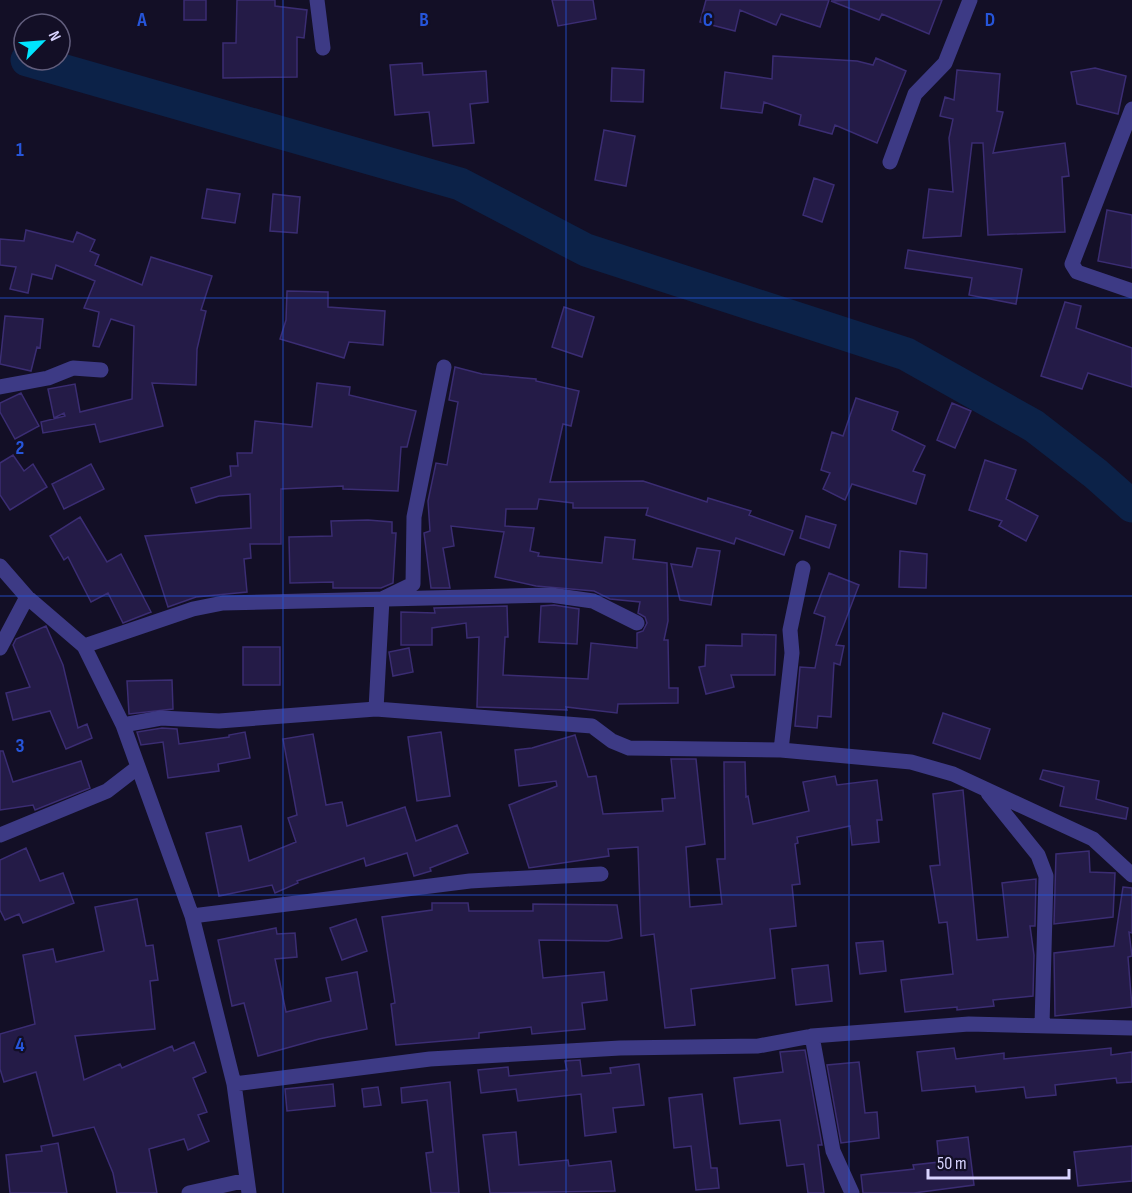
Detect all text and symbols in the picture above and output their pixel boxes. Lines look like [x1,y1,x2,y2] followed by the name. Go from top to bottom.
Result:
[136,8,147,32] text: A
[419,8,429,32] text: B
[703,8,713,32] text: C
[985,8,995,32] text: D
[12,12,72,72] north arrow
[44,28,65,44] text: N
[16,138,24,162] text: 1
[16,436,24,460] text: 2
[16,734,25,758] text: 3
[15,1033,25,1057] text: 4
[928,1142,1069,1180] scale bar
[937,1153,967,1174] text: 50 m

